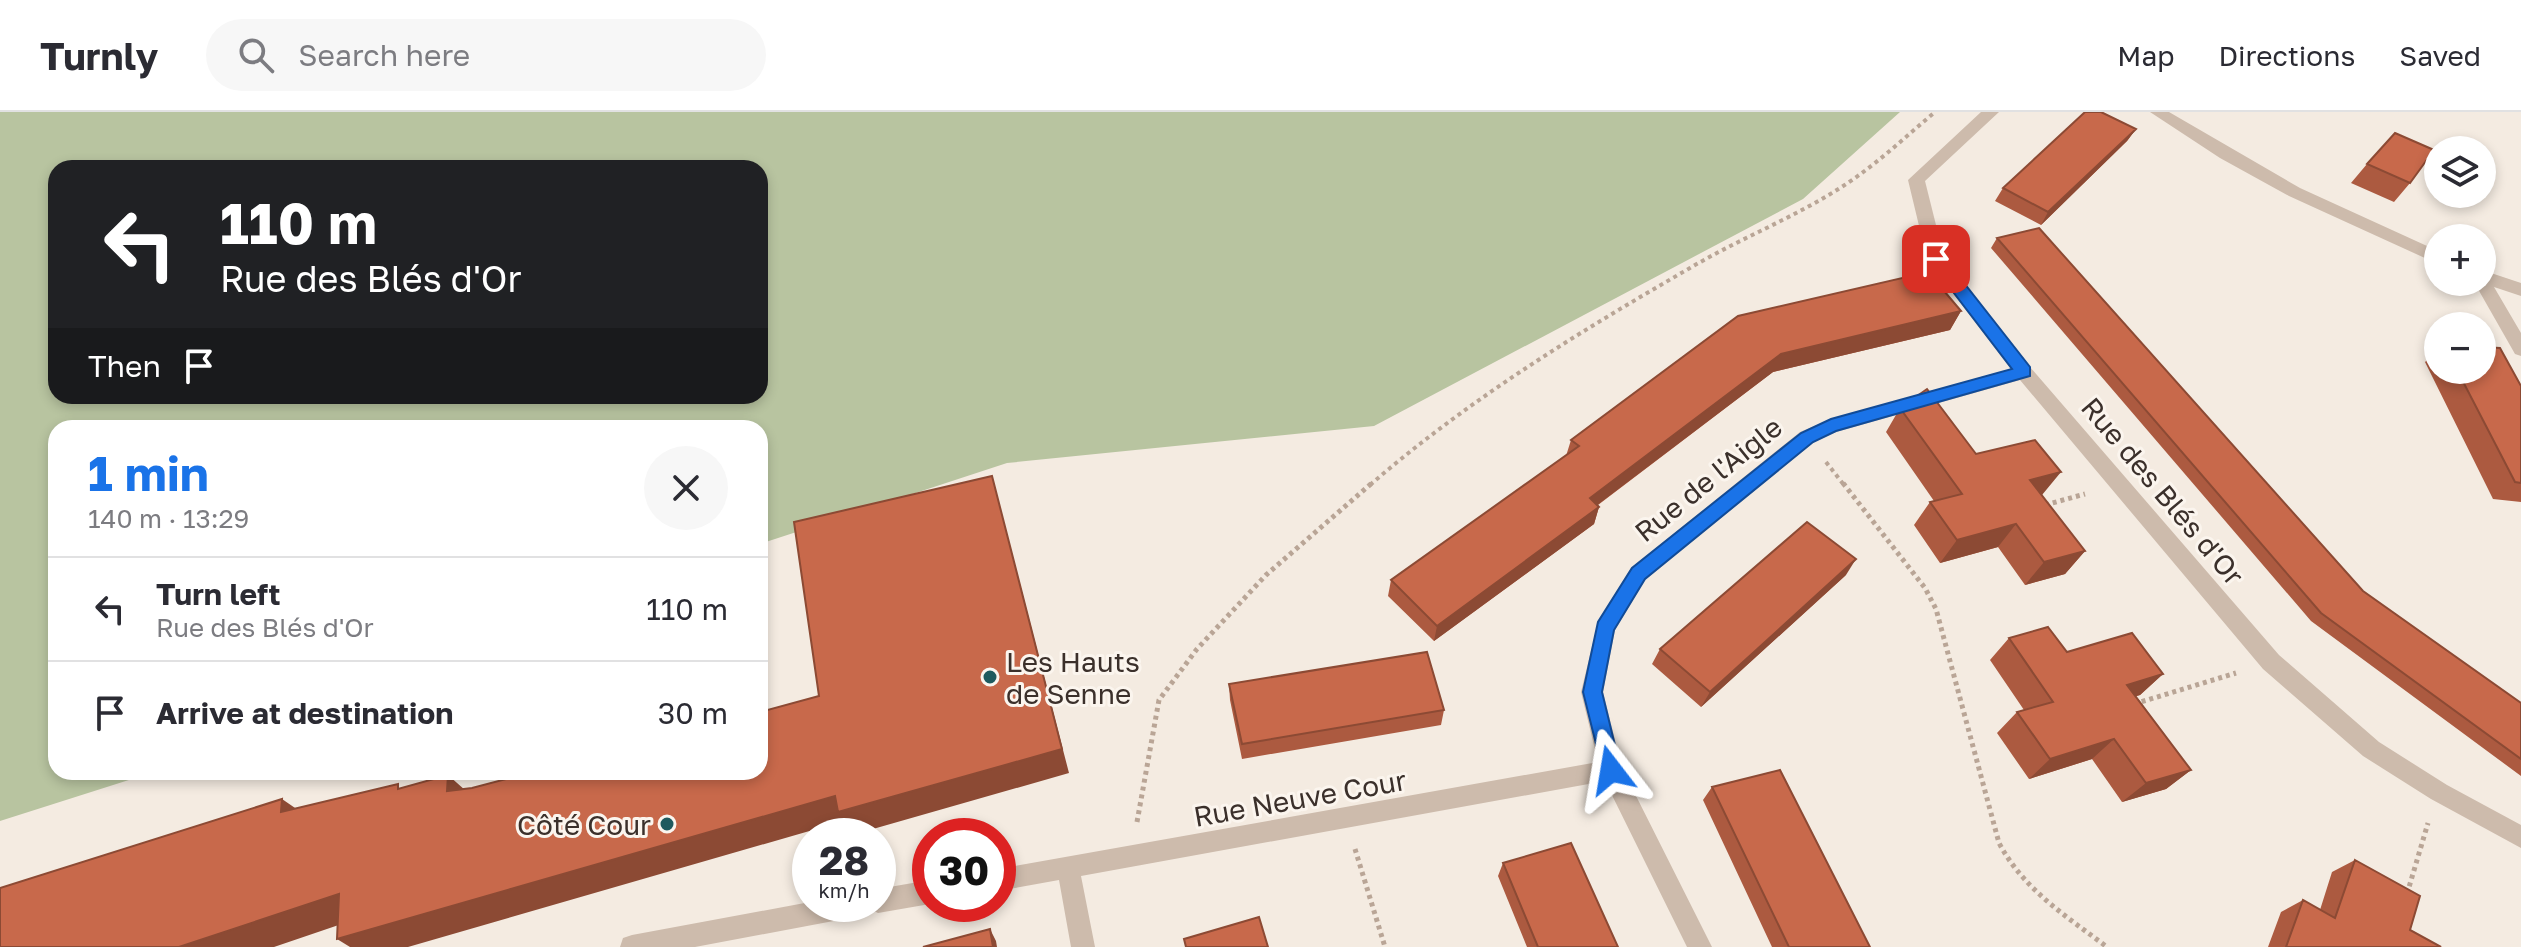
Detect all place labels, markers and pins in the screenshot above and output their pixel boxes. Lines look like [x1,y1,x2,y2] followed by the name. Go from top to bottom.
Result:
[1902,225,1970,293] pin
[1006,645,1140,710] place label: Les Hauts de Senne
[981,668,999,686] marker: Les Hauts de Senne
[517,808,651,841] place label: Côté Cour
[658,815,676,833] marker: Côté Cour

